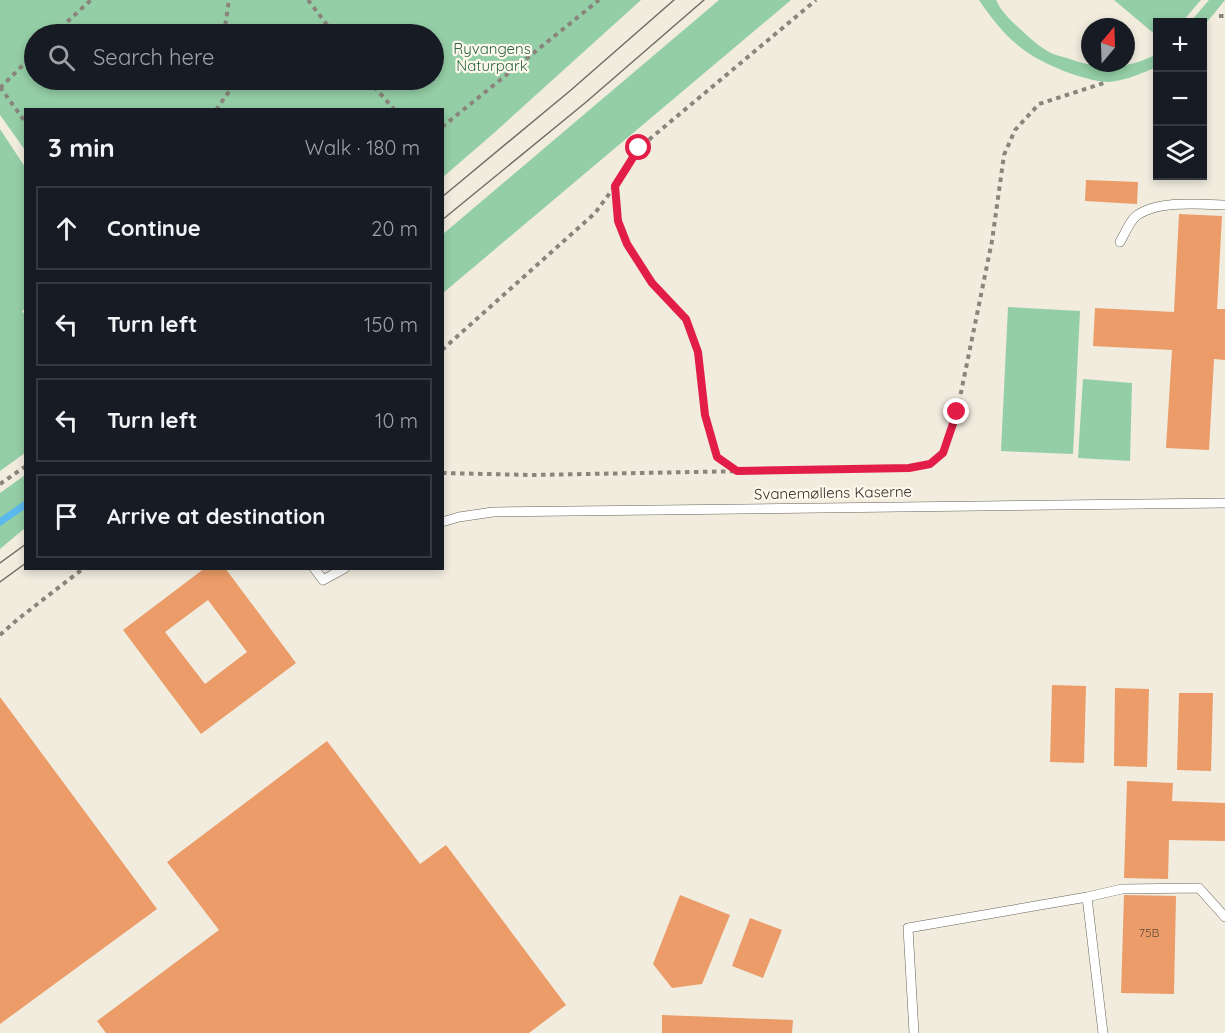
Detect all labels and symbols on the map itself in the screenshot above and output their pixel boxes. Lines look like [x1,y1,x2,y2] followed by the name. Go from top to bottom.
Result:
[1081,18,1135,72] north arrow
[453,39,531,75] park label: Ryvangens Naturpark
[625,134,651,160] route start
[943,398,969,424] route end
[754,482,912,503] street label: Svanemøllens Kaserne
[1139,925,1159,940] house number: 75B

